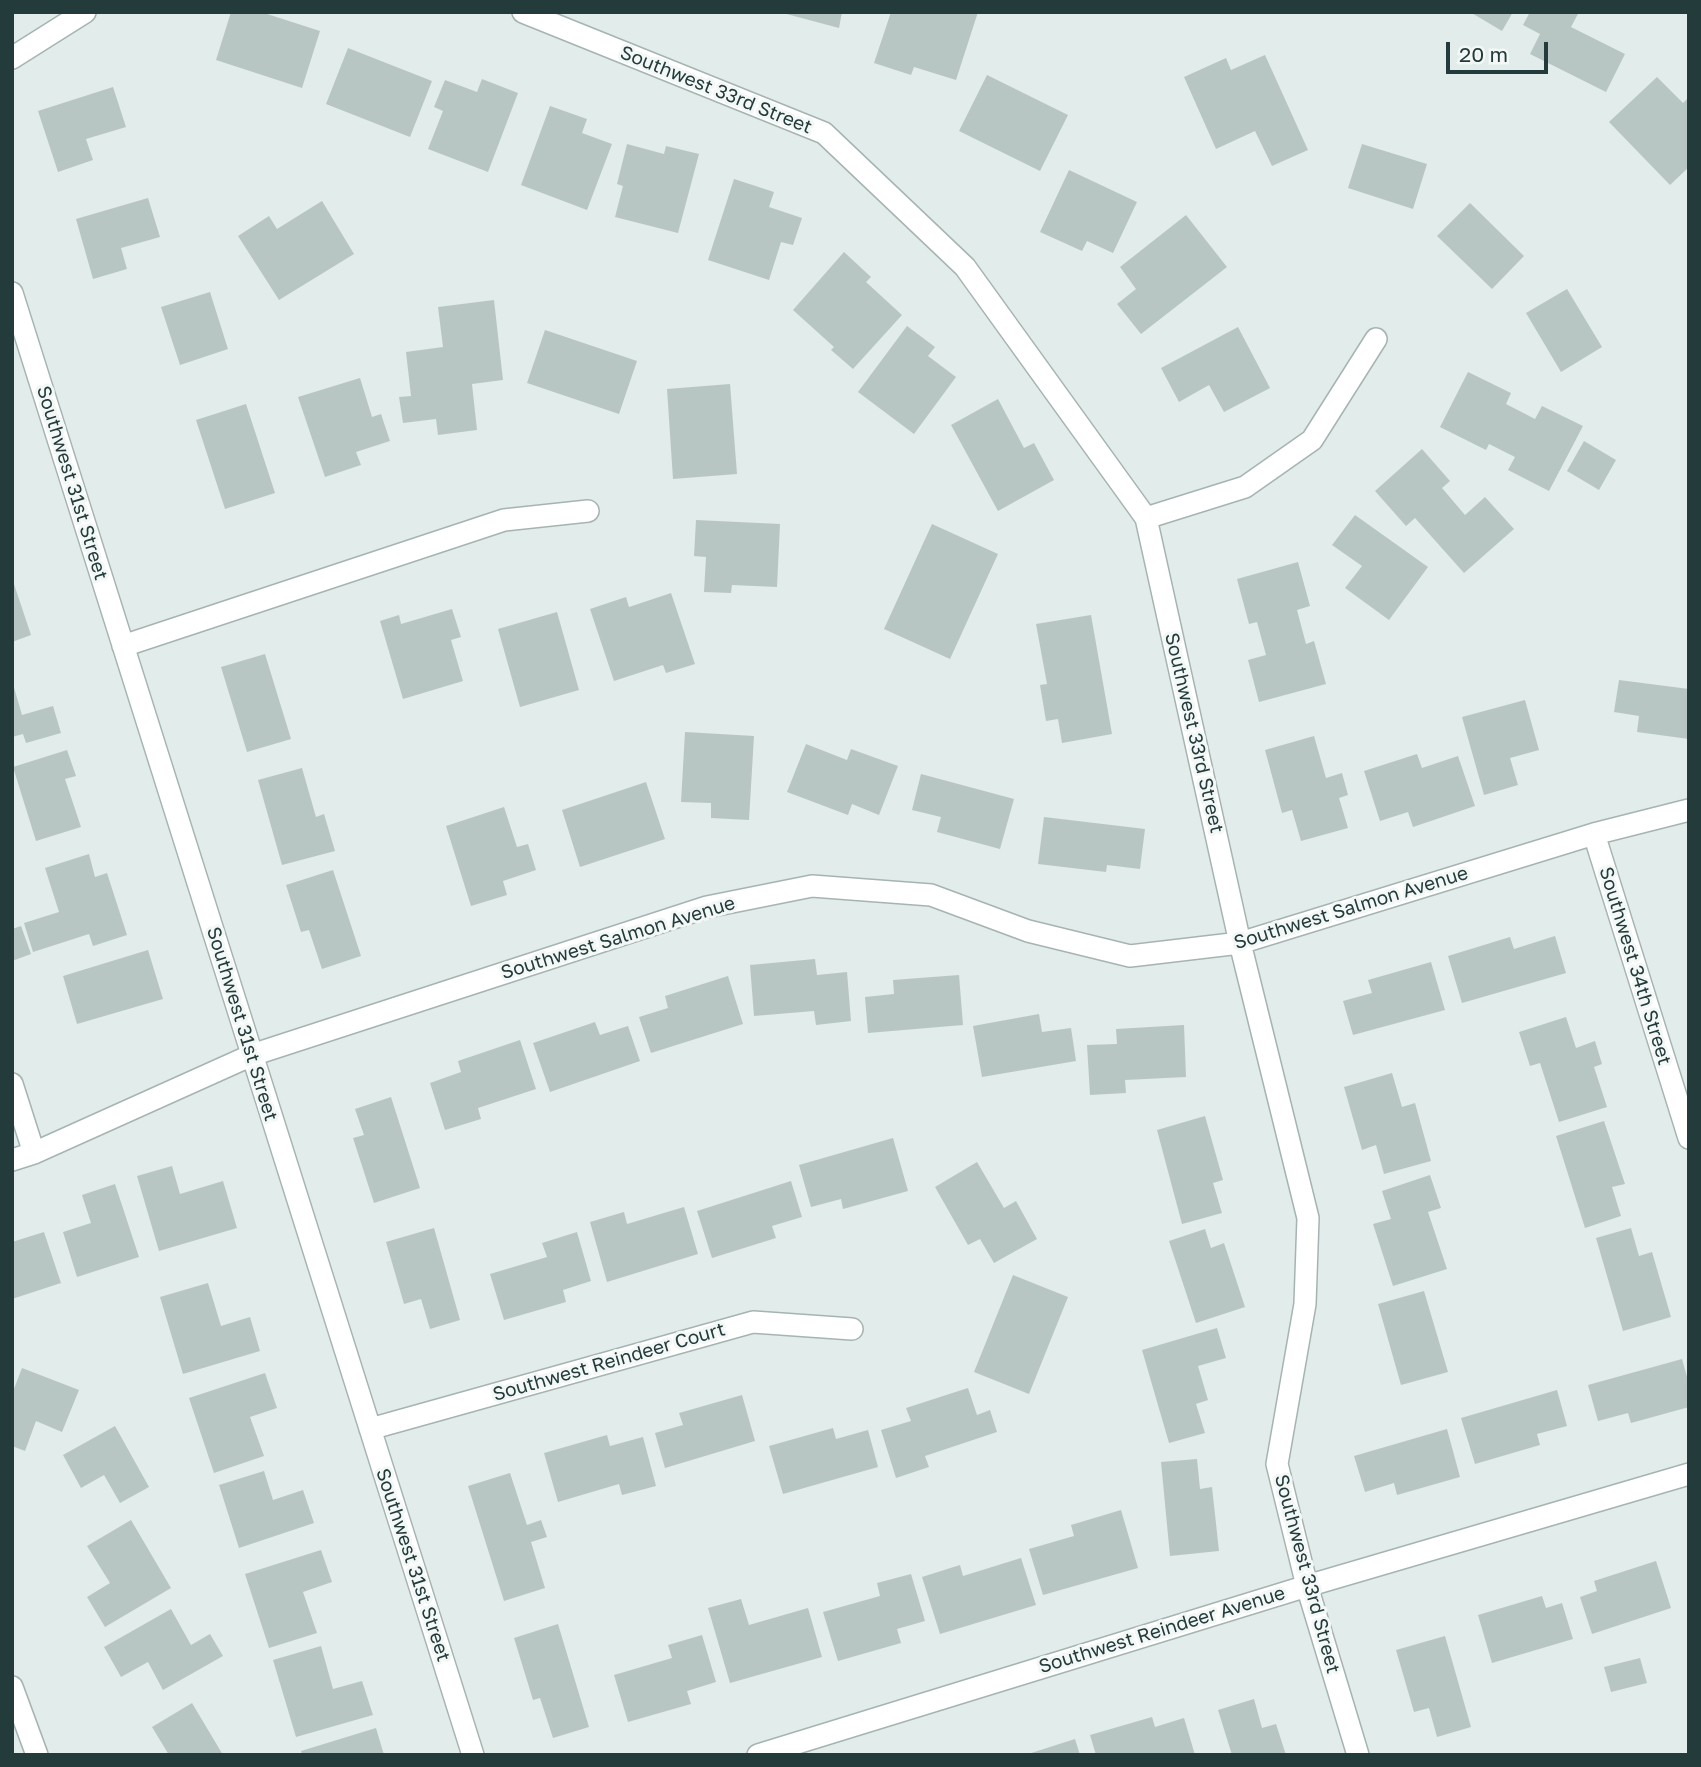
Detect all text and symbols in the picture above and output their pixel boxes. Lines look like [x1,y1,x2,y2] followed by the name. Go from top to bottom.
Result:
[1449,28,1550,72] scale bar
[617,41,815,139] street label: Southwest 33rd Street
[1459,41,1508,67] text: 20 m
[32,383,112,583] street label: Southwest 31st Street
[1160,631,1228,835] street label: Southwest 33rd Street
[1231,862,1471,954] street label: Southwest Salmon Avenue
[1594,864,1676,1068] street label: Southwest 34th Street
[498,892,738,984] street label: Southwest Salmon Avenue
[202,924,282,1124] street label: Southwest 31st Street
[490,1318,728,1406] street label: Southwest Reindeer Court
[371,1466,455,1664] street label: Southwest 31st Street
[1269,1472,1345,1676] street label: Southwest 33rd Street
[1036,1582,1288,1678] street label: Southwest Reindeer Avenue

